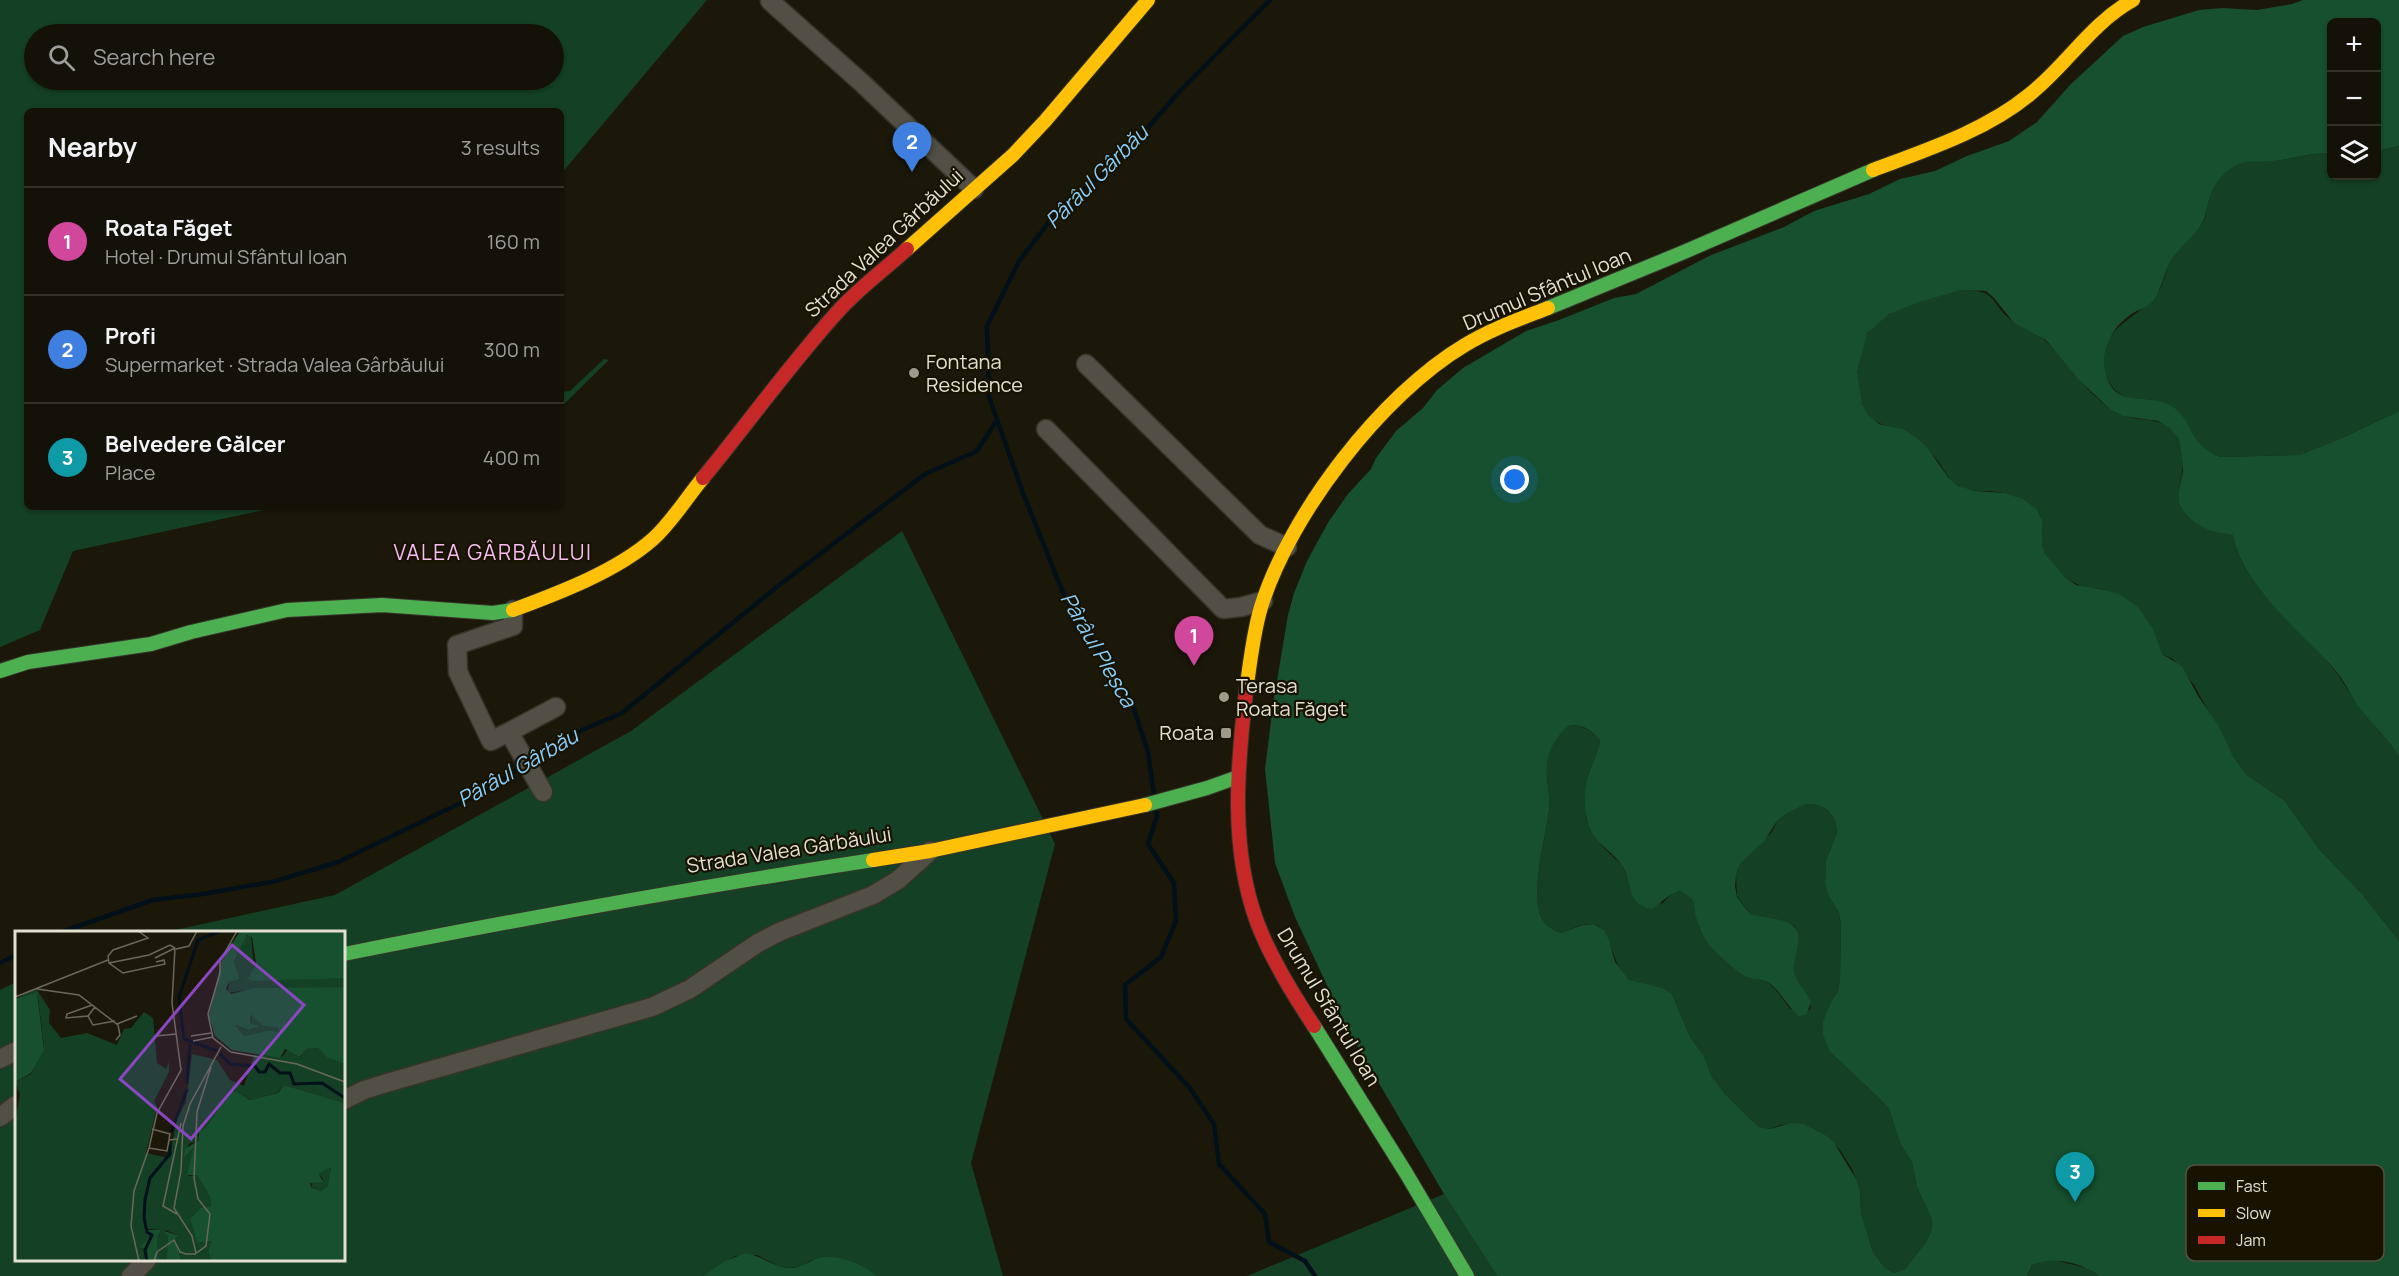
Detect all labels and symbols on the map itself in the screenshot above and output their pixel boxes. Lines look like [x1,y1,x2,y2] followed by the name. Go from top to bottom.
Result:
[1039,118,1155,234] water label: Pârâul Gârbău
[892,122,932,172] pin: 2
[799,162,969,323] street label: Strada Valea Gârbăului
[1459,241,1635,336] street label: Drumul Sfântul Ioan
[926,348,1023,398] place label: Fontana Residence
[907,366,921,380] marker: Fontana Residence
[1500,465,1529,494] your location
[394,538,593,566] district label: VALEA GÂRBĂULUI
[1055,587,1144,713] water label: Pârâul Pleșca
[1174,616,1214,666] pin: 1
[1236,672,1347,722] place label: Terasa Roata Făget
[1217,690,1231,704] marker: Terasa Roata Făget
[1159,719,1214,746] place label: Roata
[452,721,584,813] water label: Pârâul Gârbău
[1219,726,1233,740] marker: Roata
[684,820,893,879] street label: Strada Valea Gârbăului
[1271,923,1387,1091] street label: Drumul Sfântul Ioan
[15,931,345,1261] inset map
[2056,1152,2094,1202] pin: 3
[2186,1165,2384,1261] legend
[2236,1175,2267,1197] text: Fast
[2236,1202,2271,1224] text: Slow
[2236,1229,2266,1251] text: Jam

